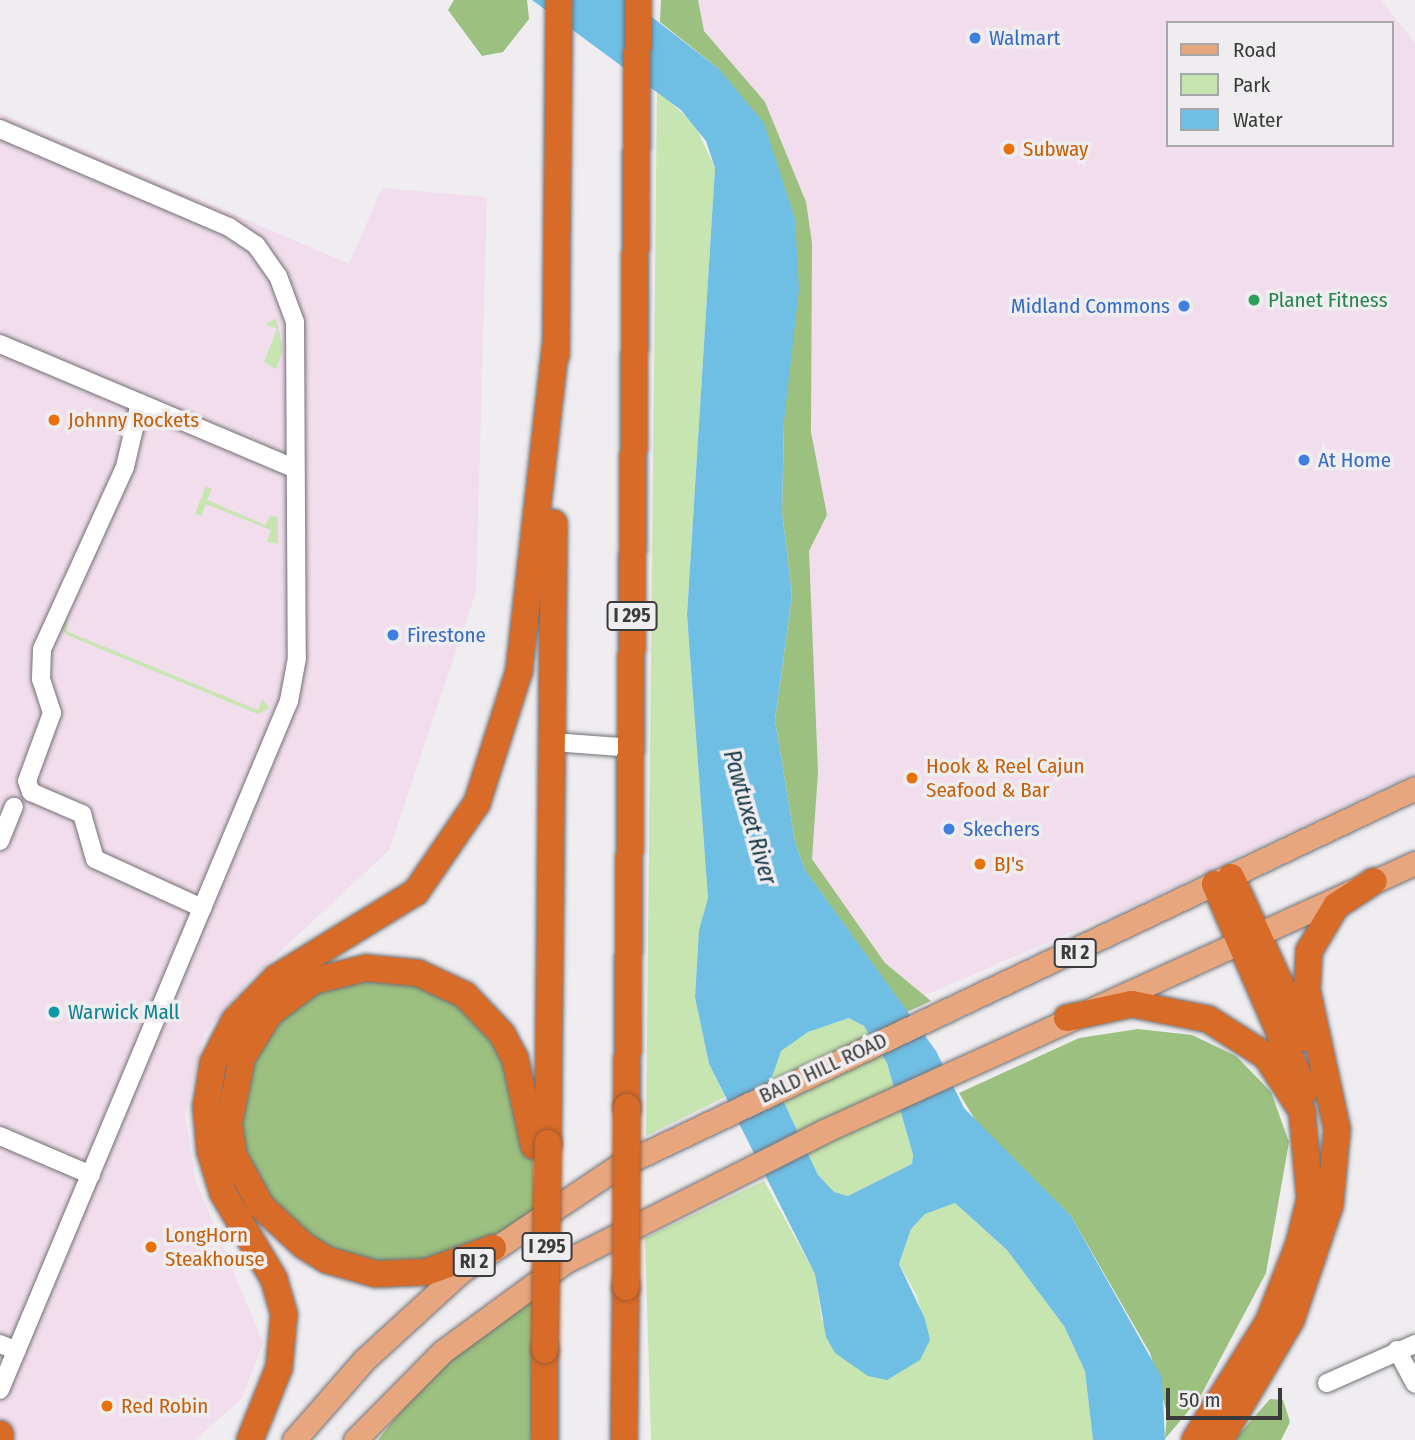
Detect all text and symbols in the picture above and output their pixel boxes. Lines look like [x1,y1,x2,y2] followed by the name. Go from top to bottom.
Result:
[1166,21,1394,147] legend
[989,25,1060,51] place label: Walmart
[967,30,983,46] marker: Walmart
[1233,37,1277,63] text: Road
[1233,72,1270,98] text: Park
[1233,107,1283,133] text: Water
[1023,136,1088,162] place label: Subway
[1001,141,1017,157] marker: Subway
[1268,287,1388,313] place label: Planet Fitness
[1246,292,1262,308] marker: Planet Fitness
[1011,293,1170,319] place label: Midland Commons
[1176,298,1192,314] marker: Midland Commons
[68,407,199,433] place label: Johnny Rockets
[46,412,62,428] marker: Johnny Rockets
[1318,447,1391,473] place label: At Home
[1296,452,1312,468] marker: At Home
[606,600,658,632] road number: I 295
[407,622,486,648] place label: Firestone
[385,627,401,643] marker: Firestone
[718,747,782,887] water label: Pawtuxet River
[926,753,1085,803] place label: Hook & Reel Cajun Seafood & Bar
[904,770,920,786] marker: Hook & Reel Cajun Seafood & Bar
[963,816,1040,842] place label: Skechers
[941,821,957,837] marker: Skechers
[994,851,1024,877] place label: BJ's
[972,856,988,872] marker: BJ's
[1052,937,1098,968] road number: RI 2
[68,999,180,1025] place label: Warwick Mall
[46,1004,62,1020] marker: Warwick Mall
[755,1027,891,1109] street label: BALD HILL ROAD
[165,1222,265,1272] place label: LongHorn Steakhouse
[521,1232,573,1262] road number: I 295
[143,1239,159,1255] marker: LongHorn Steakhouse
[451,1246,497,1278] road number: RI 2
[1170,1374,1286,1418] scale bar
[1179,1387,1221,1413] text: 50 m
[121,1393,208,1419] place label: Red Robin
[99,1398,115,1414] marker: Red Robin

